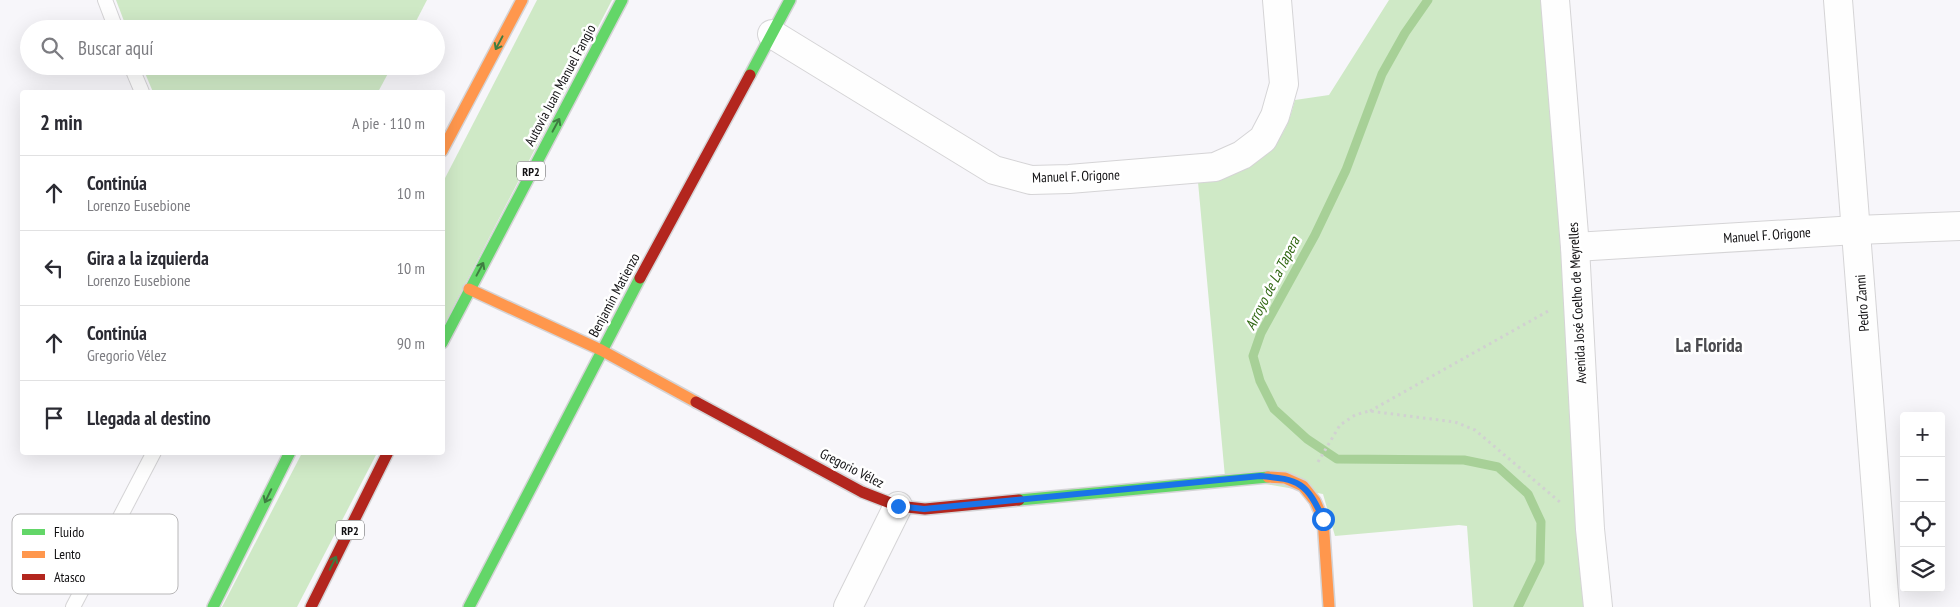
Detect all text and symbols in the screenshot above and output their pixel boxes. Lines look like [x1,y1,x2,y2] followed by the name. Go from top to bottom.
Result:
[20,20,445,75] search box
[520,21,600,149] street label: Autovía Juan Manuel Fangio
[38,34,66,62] icon: search
[494,35,504,50] one-way arrow
[78,36,153,60] text: Buscar aquí
[40,109,82,136] text: 2 min
[352,113,425,133] text: A pie · 110 m
[552,118,561,133] one-way arrow
[517,162,545,180] road number: RP2
[1032,165,1120,187] street label: Manuel F. Origone
[87,171,147,195] text: Continúa
[40,179,68,207] icon: ahead
[397,183,425,203] text: 10 m
[87,195,191,215] text: Lorenzo Eusebione
[1564,222,1590,384] street label: Avenida José Coelho de Meyrelles
[1723,223,1812,247] street label: Manuel F. Origone
[1240,232,1304,333] water label: Arroyo de La Tapera
[87,246,209,270] text: Gira a la izquierda
[584,250,644,340] street label: Benjamín Matienzo
[40,254,68,282] icon: left
[397,258,425,278] text: 10 m
[475,261,485,276] one-way arrow
[87,270,191,290] text: Lorenzo Eusebione
[1851,274,1873,332] street label: Pedro Zanni
[87,321,147,345] text: Continúa
[40,329,68,357] icon: ahead
[397,333,425,353] text: 90 m
[1676,333,1743,357] district label: La Florida
[87,345,167,365] text: Gregorio Vélez
[40,404,68,432] icon: arrive
[87,406,211,430] text: Llegada al destino
[1900,412,1945,592] map controls
[1900,412,1945,457] button: +
[817,444,887,492] street label: Gregorio Vélez
[1900,457,1945,502] button: −
[263,488,272,503] one-way arrow
[887,495,910,518] route end
[1900,502,1945,547] button: locate
[1312,508,1335,531] route start
[12,514,178,594] legend
[336,520,364,540] road number: RP2
[54,523,84,541] text: Fluido
[54,545,81,563] text: Lento
[1900,547,1945,592] button: layers
[328,556,338,571] one-way arrow
[54,568,85,586] text: Atasco

